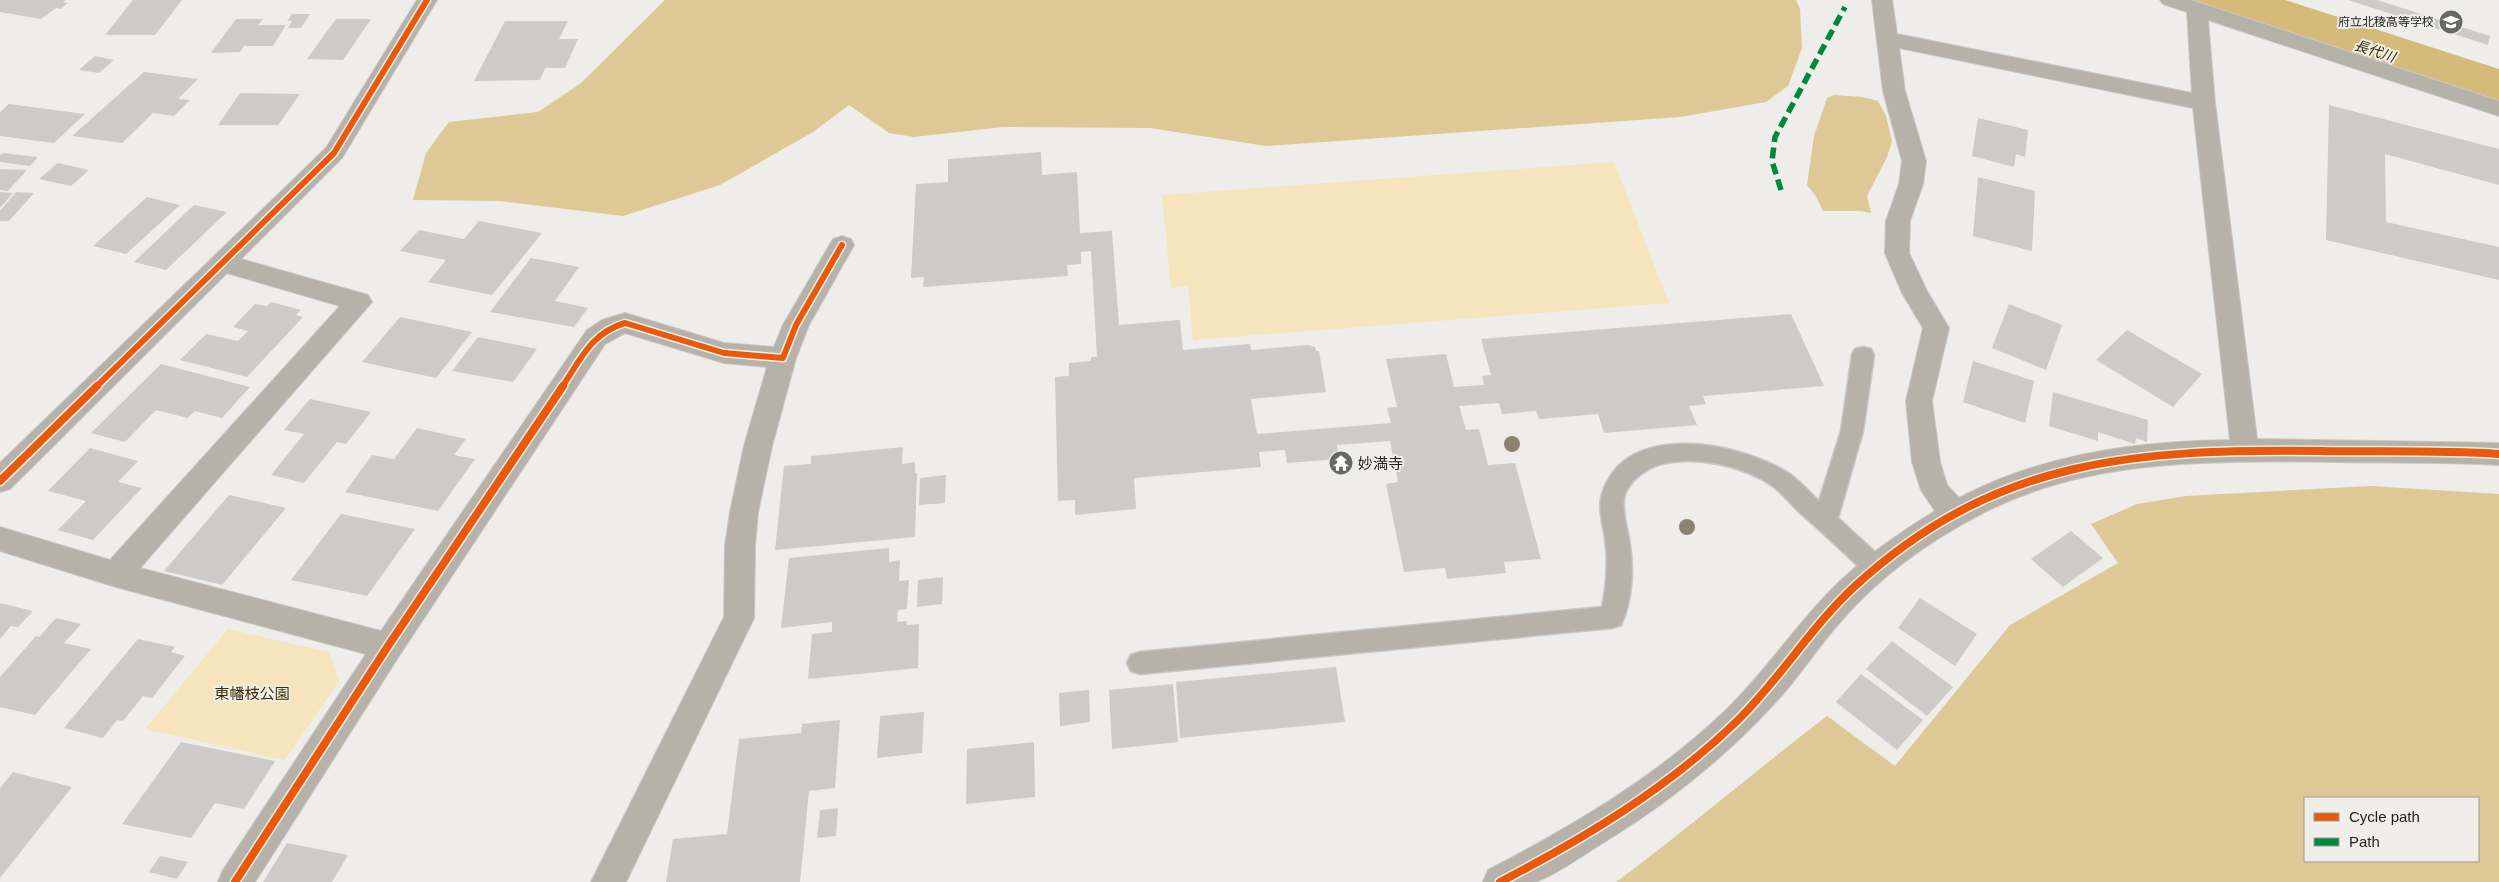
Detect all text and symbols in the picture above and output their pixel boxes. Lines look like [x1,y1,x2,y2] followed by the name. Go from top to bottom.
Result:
[2438,9,2464,35] school or university icon: 府立北稜高等学校
[2338,15,2434,29] place label: 府立北稜高等学校
[2353,37,2399,66] water label: 長代川
[1328,450,1354,476] temple icon: 妙満寺
[1358,455,1403,472] place label: 妙満寺
[214,685,290,702] park label: 東幡枝公園
[2304,797,2479,862] legend
[2349,808,2420,825] text: Cycle path
[2349,833,2380,850] text: Path

